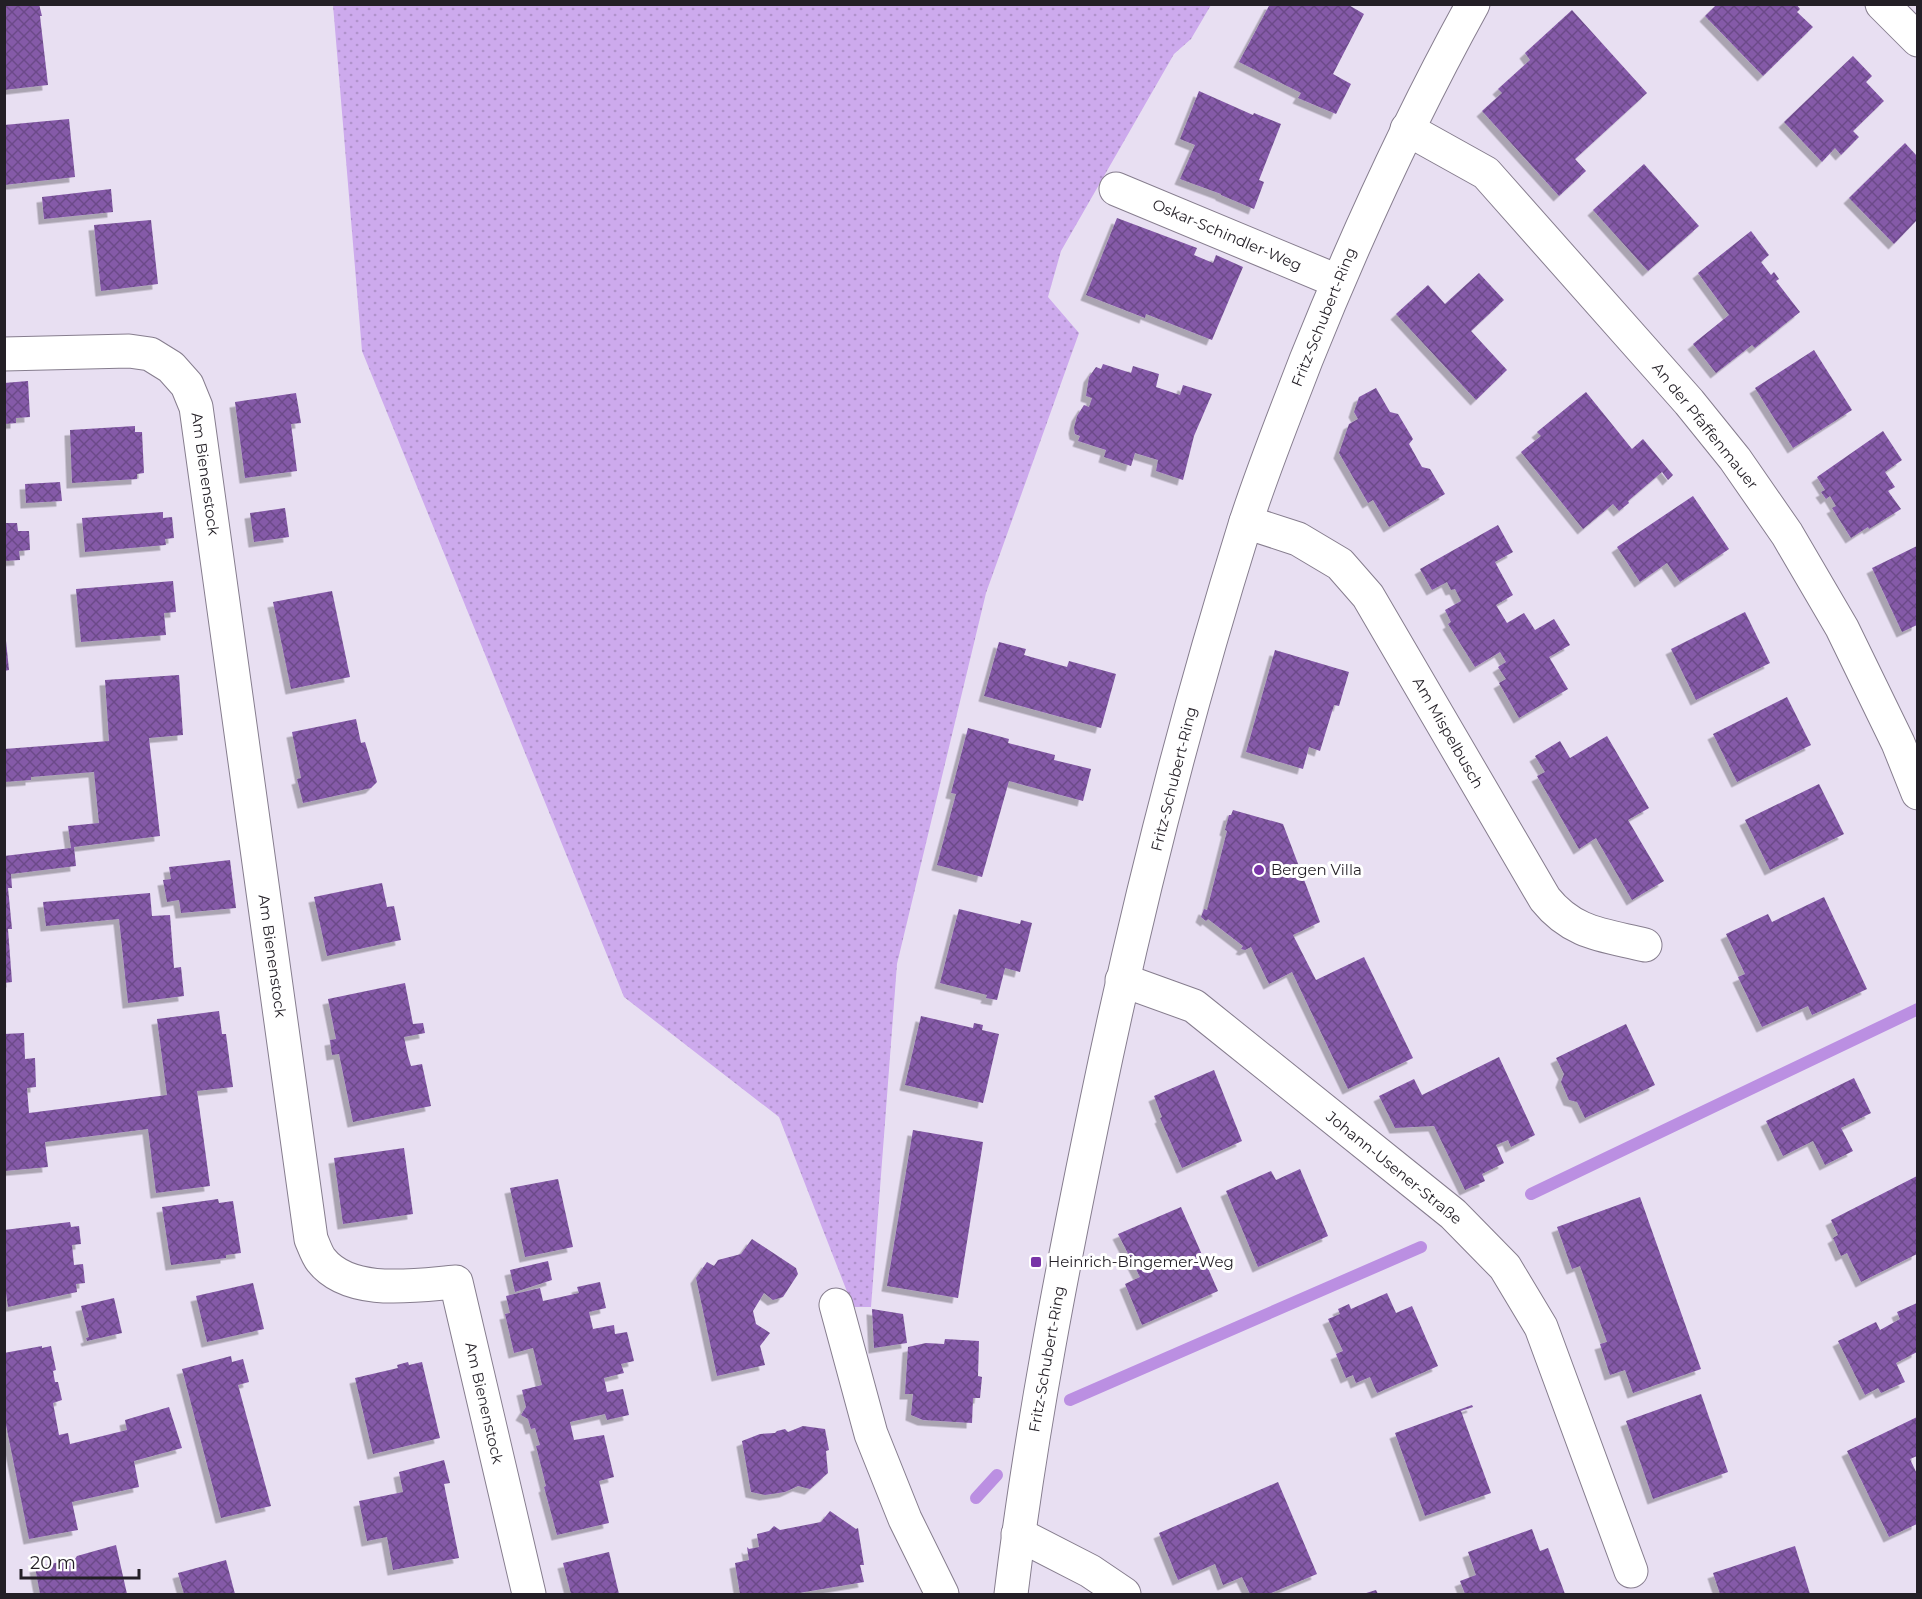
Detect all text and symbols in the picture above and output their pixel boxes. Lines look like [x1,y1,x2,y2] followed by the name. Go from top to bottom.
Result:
[1150,194,1305,275] street label: Oskar-Schindler-Weg
[1287,244,1360,389] street label: Fritz-Schubert-Ring
[1648,358,1762,493] street label: An der Pfaffenmauer
[187,411,224,537] street label: Am Bienenstock
[1409,674,1488,792] street label: Am Mispelbusch
[1146,705,1201,853] street label: Fritz-Schubert-Ring
[1271,860,1362,879] place label: Bergen Villa
[1252,863,1266,877] marker: Bergen Villa
[254,893,291,1019] street label: Am Bienenstock
[1322,1106,1466,1228] street label: Johann-Usener-Straße
[1048,1252,1234,1271] place label: Heinrich-Bingemer-Weg
[1029,1255,1043,1269] marker: Heinrich-Bingemer-Weg
[1024,1284,1069,1434] street label: Fritz-Schubert-Ring
[461,1340,508,1466] street label: Am Bienenstock
[21,1542,140,1580] scale bar
[30,1552,76,1574] text: 20 m

